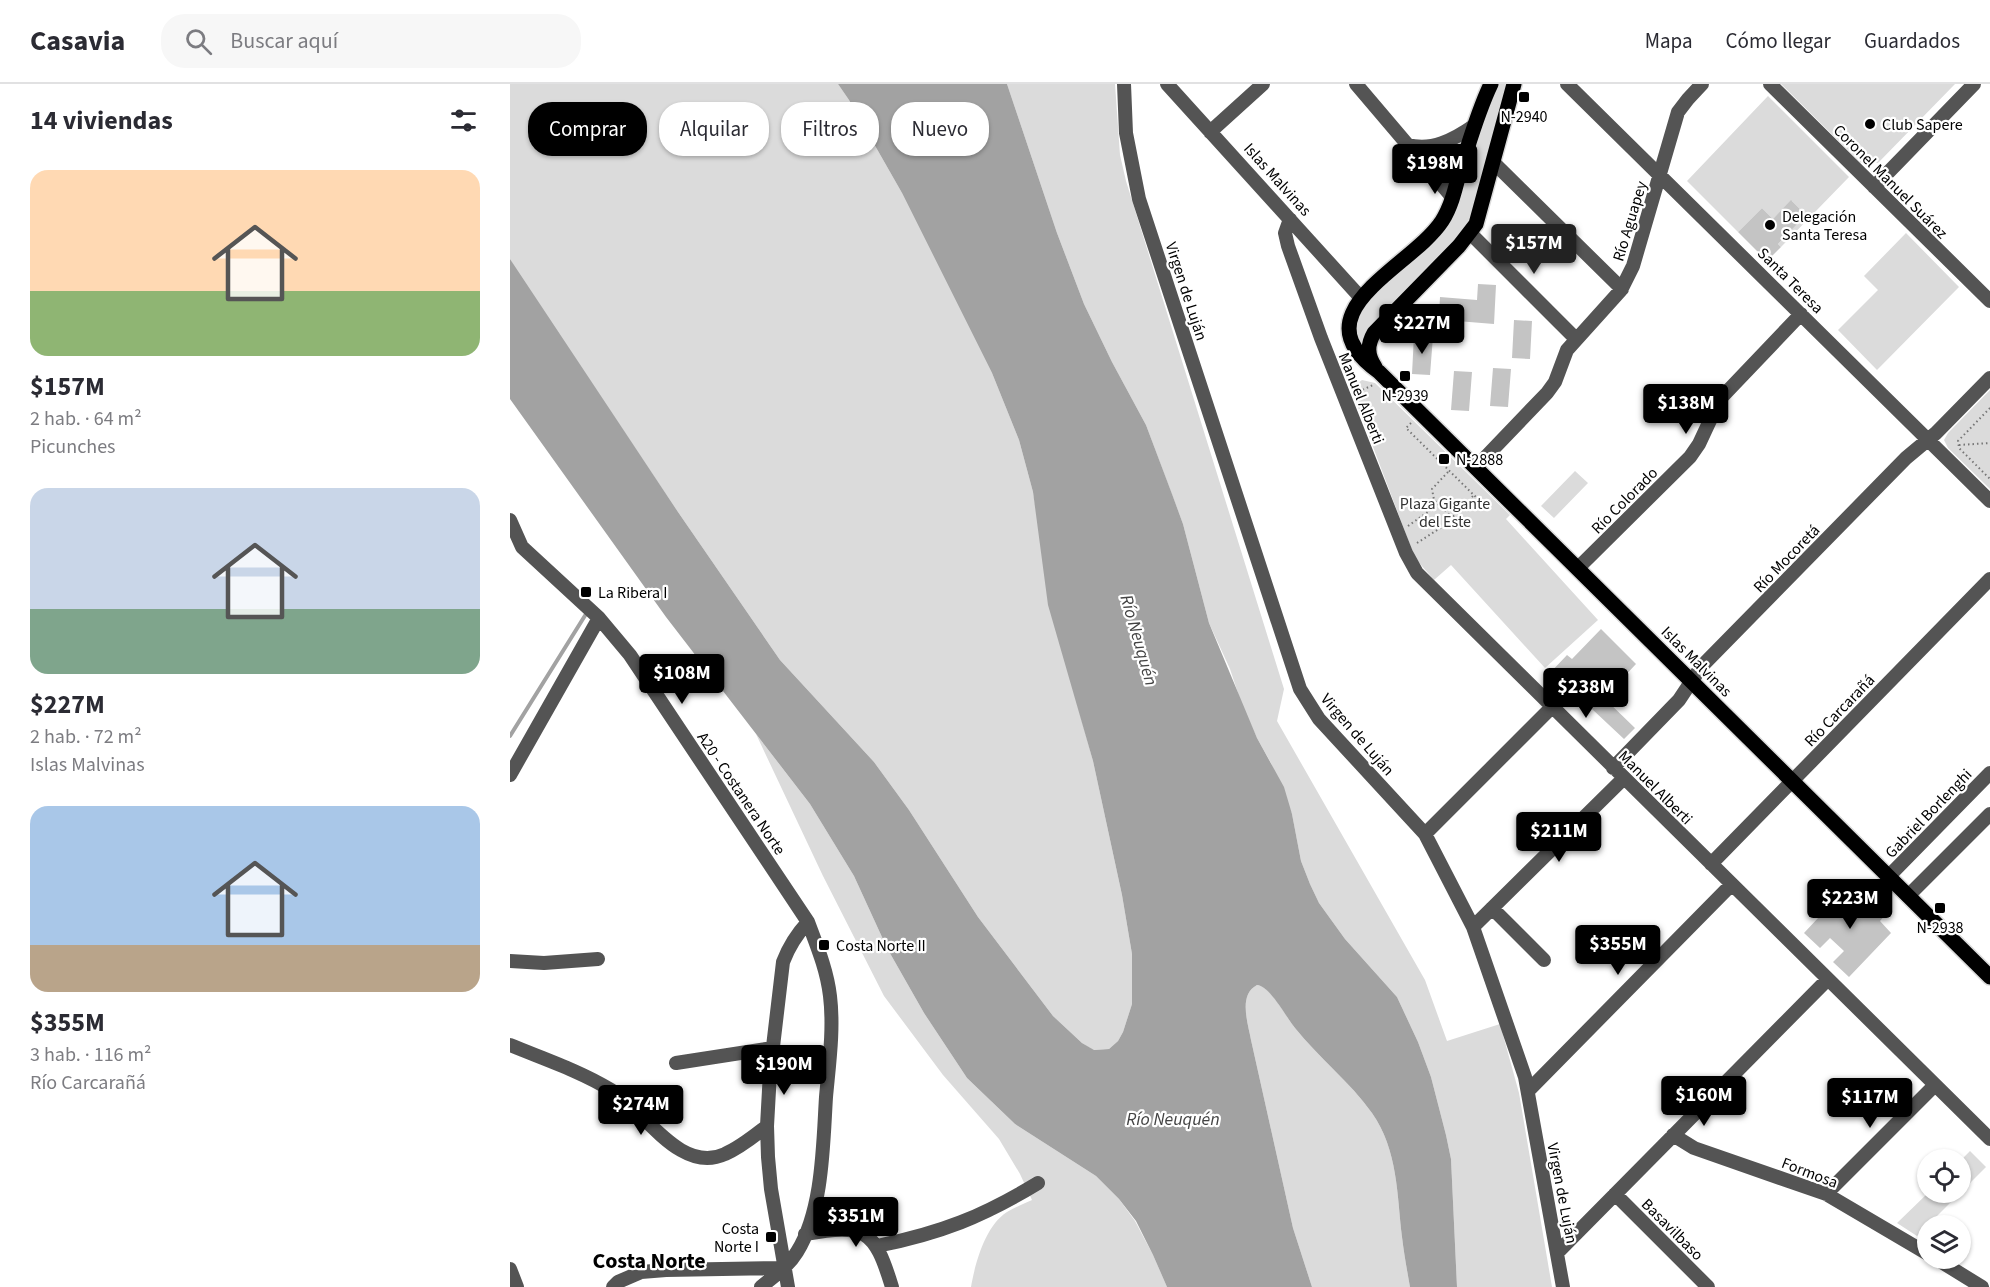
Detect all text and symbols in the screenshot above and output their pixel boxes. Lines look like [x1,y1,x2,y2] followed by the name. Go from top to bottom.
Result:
[161,14,581,68] search box
[30,21,125,61] text: Casavia
[182,25,215,58] icon: search
[230,25,338,57] text: Buscar aquí
[1645,26,1693,56] text: Mapa
[1726,26,1831,56] text: Cómo llegar
[1864,26,1960,56] text: Guardados
[1517,90,1531,104] marker: N-2940
[30,102,173,139] text: 14 viviendas
[528,102,647,156] chip: Comprar
[659,102,769,156] chip: Alquilar
[781,102,879,156] chip: Filtros
[891,102,989,156] chip: Nuevo
[447,104,480,137] icon: filters
[1500,106,1548,128] place label: N-2940
[1882,114,1963,136] place label: Club Sapere
[1863,117,1877,131] marker: Club Sapere
[1828,120,1953,244] street label: Coronel Manuel Suárez
[1238,138,1316,221] street label: Islas Malvinas
[1393,144,1477,195] pin: $198M
[1406,149,1464,177] text: $198M
[1607,178,1653,264] street label: Río Aguapey
[1782,206,1867,246] place label: Delegación Santa Teresa
[201,209,309,317] icon: home
[1763,218,1777,232] marker: Delegación Santa Teresa
[1492,224,1576,275] pin: $157M
[1505,229,1563,257] text: $157M
[1160,239,1212,343] street label: Virgen de Luján
[1752,243,1828,319] street label: Santa Teresa
[1380,304,1464,355] pin: $227M
[1393,309,1451,337] text: $227M
[1333,349,1389,447] street label: Manuel Alberti
[30,368,105,405] text: $157M
[1398,369,1412,383] marker: N-2939
[1644,384,1728,435] pin: $138M
[1381,385,1429,407] place label: N-2939
[1657,389,1715,417] text: $138M
[30,405,142,433] text: 2 hab. · 64 m²
[30,433,115,461] text: Picunches
[1456,449,1503,471] place label: N-2888
[1437,452,1451,466] marker: N-2888
[1586,462,1663,539] street label: Río Colorado
[1400,493,1490,533] park label: Plaza Gigante del Este
[1749,520,1825,598] street label: Río Mocoretá
[201,527,309,635] icon: home
[598,582,668,604] place label: La Ribera I
[579,585,593,599] marker: La Ribera I
[1114,592,1163,688] water label: Río Neuquén
[1656,622,1737,702] street label: Islas Malvinas
[640,654,724,705] pin: $108M
[653,659,711,687] text: $108M
[1544,668,1628,719] pin: $238M
[1800,670,1880,752] street label: Río Carcarañá
[1557,673,1615,701] text: $238M
[30,686,105,723] text: $227M
[1315,689,1399,781] street label: Virgen de Luján
[30,723,142,751] text: 2 hab. · 72 m²
[692,728,791,859] street label: A20 - Costanera Norte
[1613,746,1697,830] street label: Manuel Alberti
[30,751,145,779] text: Islas Malvinas
[1880,764,1977,863] street label: Gabriel Borlenghi
[1517,812,1601,863] pin: $211M
[1530,817,1588,845] text: $211M
[201,845,309,953] icon: home
[1808,879,1892,930] pin: $223M
[1821,884,1879,912] text: $223M
[1933,901,1947,915] marker: N-2938
[1916,917,1964,939] place label: N-2938
[1576,925,1660,976] pin: $355M
[1589,930,1647,958] text: $355M
[836,935,926,957] place label: Costa Norte II
[817,938,831,952] marker: Costa Norte II
[30,1004,105,1041] text: $355M
[30,1041,151,1069] text: 3 hab. · 116 m²
[742,1045,826,1096] pin: $190M
[755,1050,813,1078] text: $190M
[30,1069,146,1097] text: Río Carcarañá
[1662,1076,1746,1127] pin: $160M
[1828,1078,1912,1129] pin: $117M
[1675,1081,1733,1109] text: $160M
[1841,1083,1899,1111] text: $117M
[599,1085,683,1136] pin: $274M
[612,1090,670,1118] text: $274M
[1126,1107,1220,1132] water label: Río Neuquén
[1541,1141,1583,1246] street label: Virgen de Luján
[1917,1149,1971,1269] map controls
[1917,1149,1971,1203] button: locate
[1778,1152,1841,1194] street label: Formosa
[1636,1194,1708,1266] street label: Basavilbaso
[814,1197,898,1248] pin: $351M
[827,1202,885,1230] text: $351M
[1917,1215,1971,1269] button: layers
[714,1218,759,1258] place label: Costa Norte I
[764,1230,778,1244] marker: Costa Norte I
[592,1245,706,1277] district label: Costa Norte

